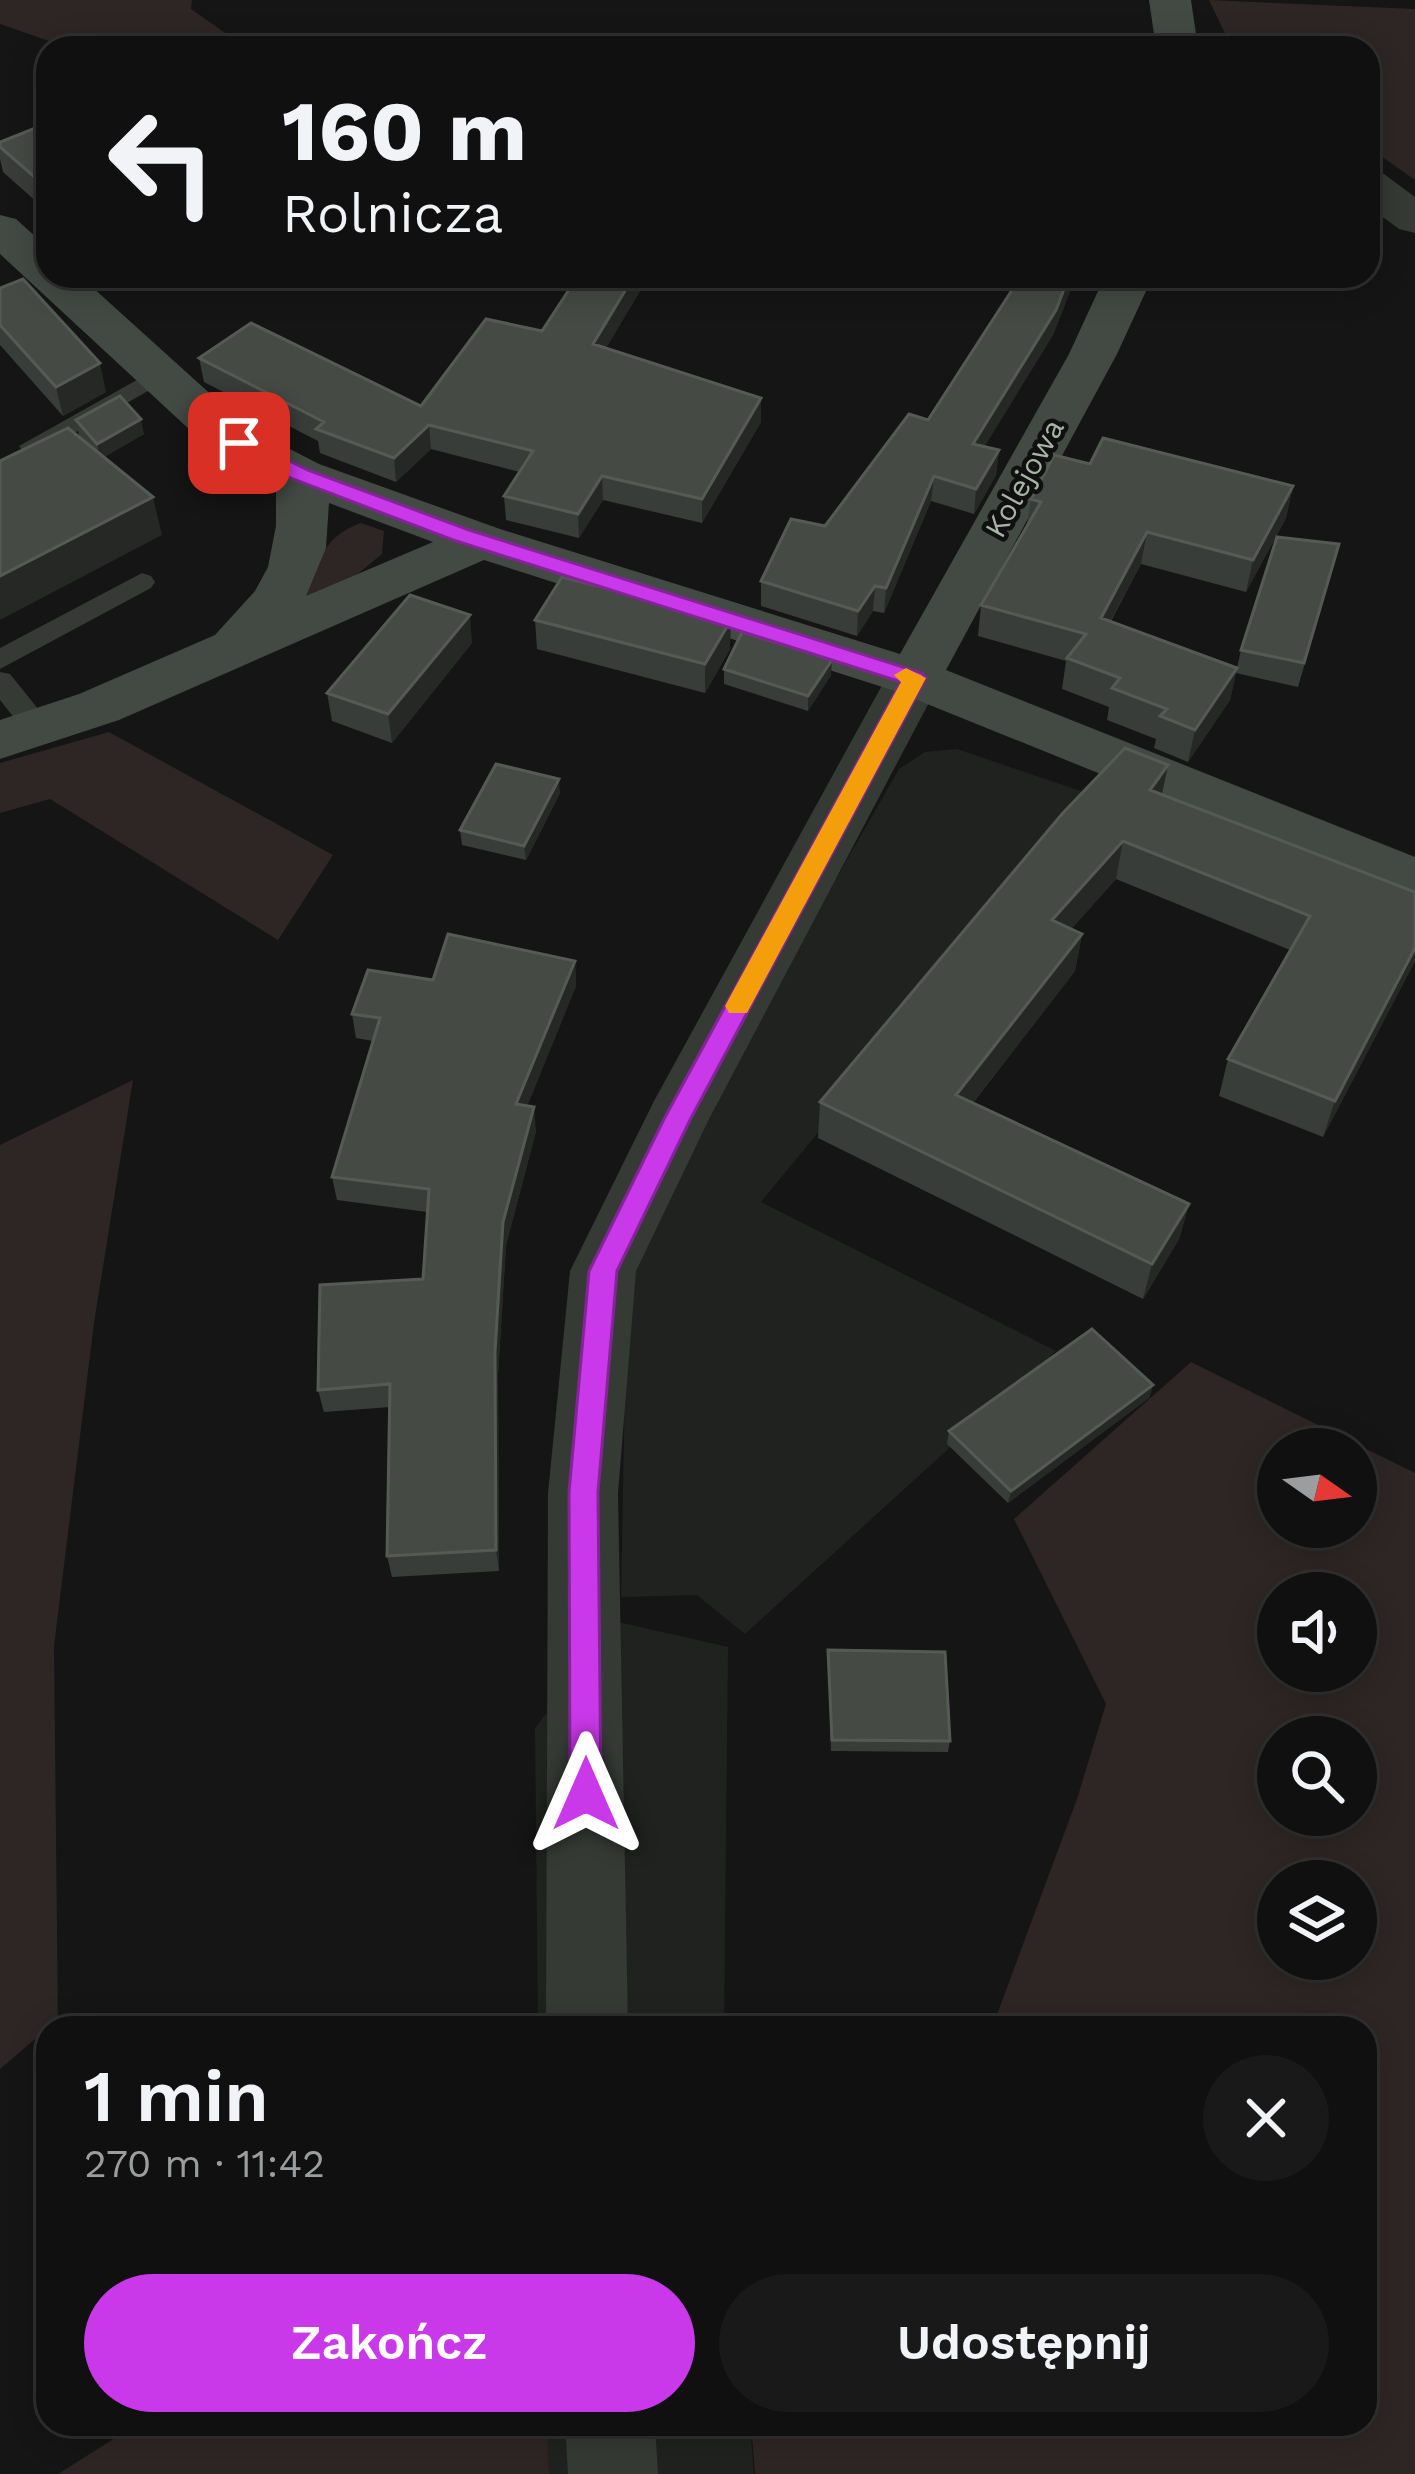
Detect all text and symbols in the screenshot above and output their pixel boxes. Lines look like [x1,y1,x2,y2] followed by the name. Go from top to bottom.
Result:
[282,82,527,180] text: 160 m
[84,84,240,240] icon: left
[282,182,503,245] text: Rolnicza
[188,392,290,494] pin
[206,410,272,476] icon: arrive
[977,413,1071,543] street label: Kolejowa
[1257,1428,1377,1548] north arrow
[1257,1428,1377,1980] map controls
[1257,1572,1377,1692] button: sound
[1257,1716,1377,1836] button: search
[523,1731,649,1857] position arrow
[1257,1860,1377,1980] button: layers
[84,2054,269,2138] text: 1 min
[1203,2055,1329,2181] button: close
[84,2141,325,2186] text: 270 m · 11:42
[84,2274,695,2412] button: Zakończ
[719,2274,1329,2412] button: Udostępnij

